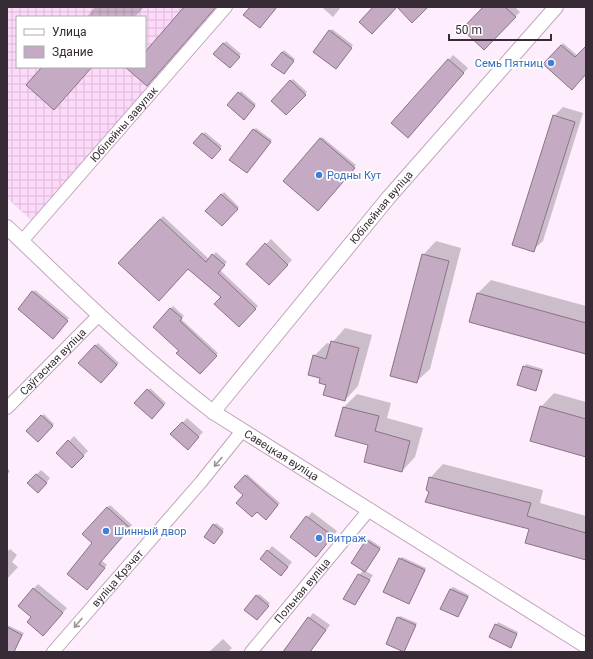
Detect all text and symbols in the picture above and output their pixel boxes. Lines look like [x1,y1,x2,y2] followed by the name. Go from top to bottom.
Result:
[16,16,146,68] legend
[449,16,551,42] scale bar
[455,23,482,37] text: 50 m
[52,25,87,39] text: Улица
[52,45,93,59] text: Здание
[475,57,543,70] place label: Семь Пятниц
[546,58,556,68] marker: Семь Пятниц
[87,84,160,165] street label: Юбілейны завулак
[347,168,415,246] street label: Юбілейная вуліца
[327,169,382,182] place label: Родны Кут
[314,170,324,180] marker: Родны Кут
[17,326,88,398] street label: Саўгасная вуліца
[242,427,321,483] street label: Савецкая вуліца
[214,456,223,467] one-way arrow
[114,525,186,538] place label: Шинный двор
[101,526,111,536] marker: Шинный двор
[327,532,367,545] place label: Витраж
[314,533,324,543] marker: Витраж
[89,546,146,609] street label: вуліца Крэчат
[271,555,333,625] street label: Польная вуліца
[74,618,83,629] one-way arrow

